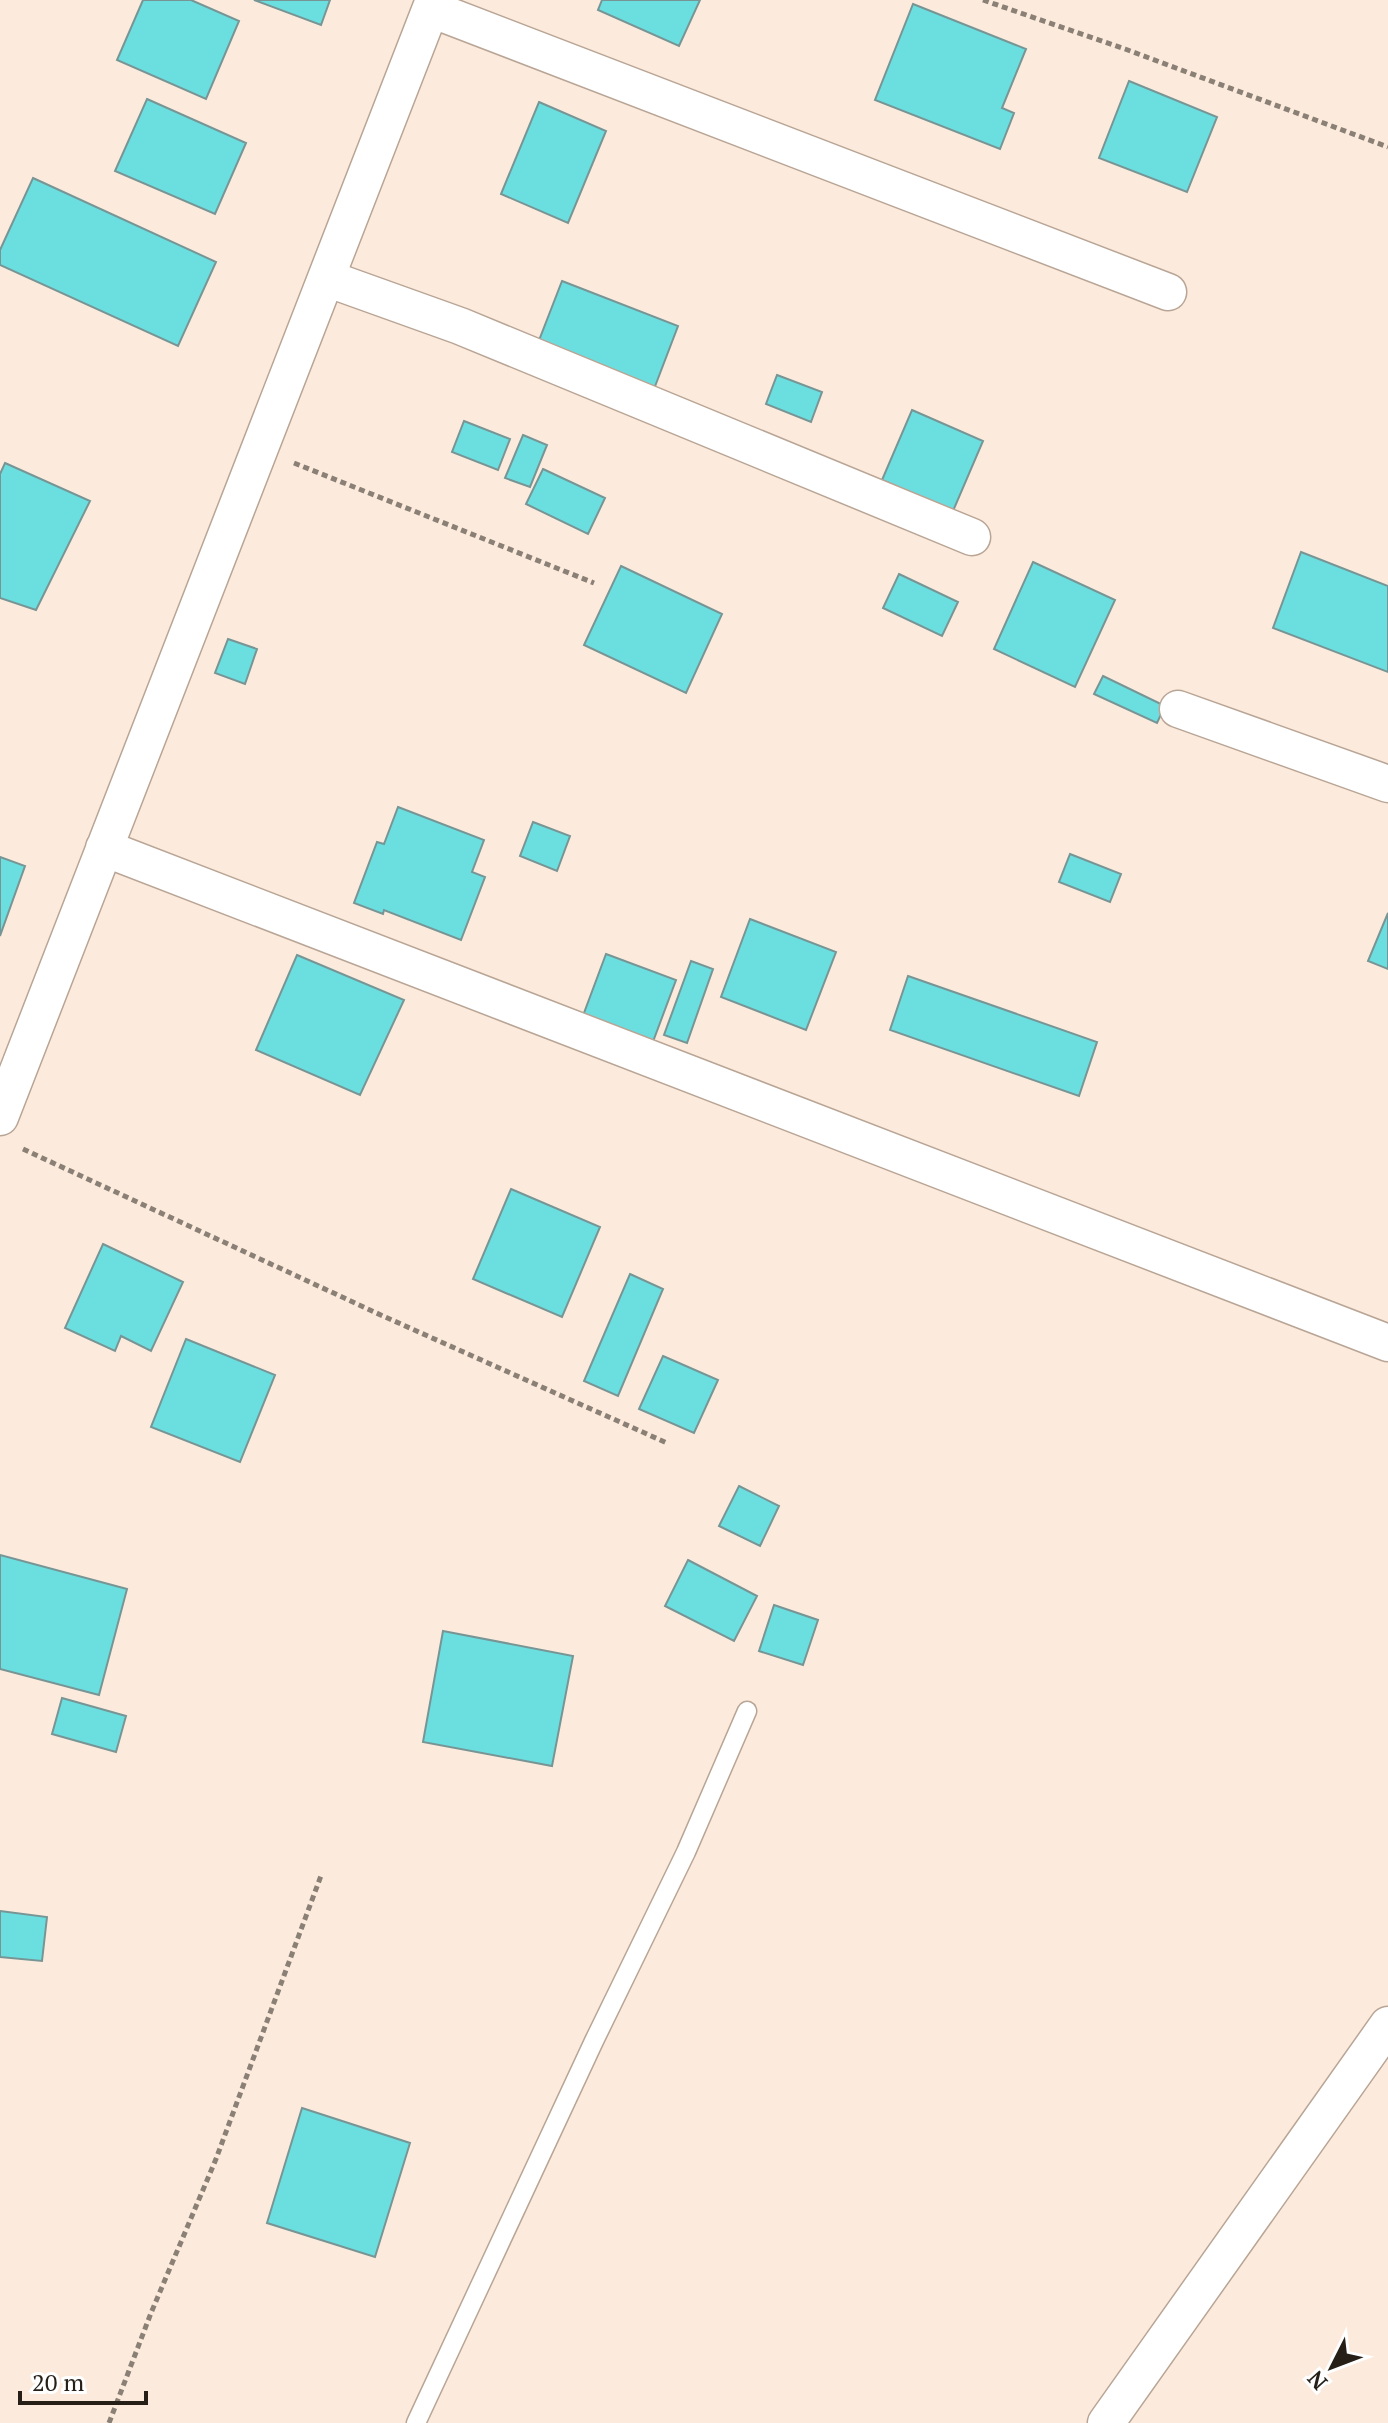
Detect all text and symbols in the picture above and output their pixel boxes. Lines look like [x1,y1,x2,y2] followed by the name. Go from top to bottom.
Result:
[1292,2327,1372,2407] north arrow
[20,2355,146,2405] scale bar
[1300,2365,1333,2397] text: N
[32,2366,84,2398] text: 20 m

